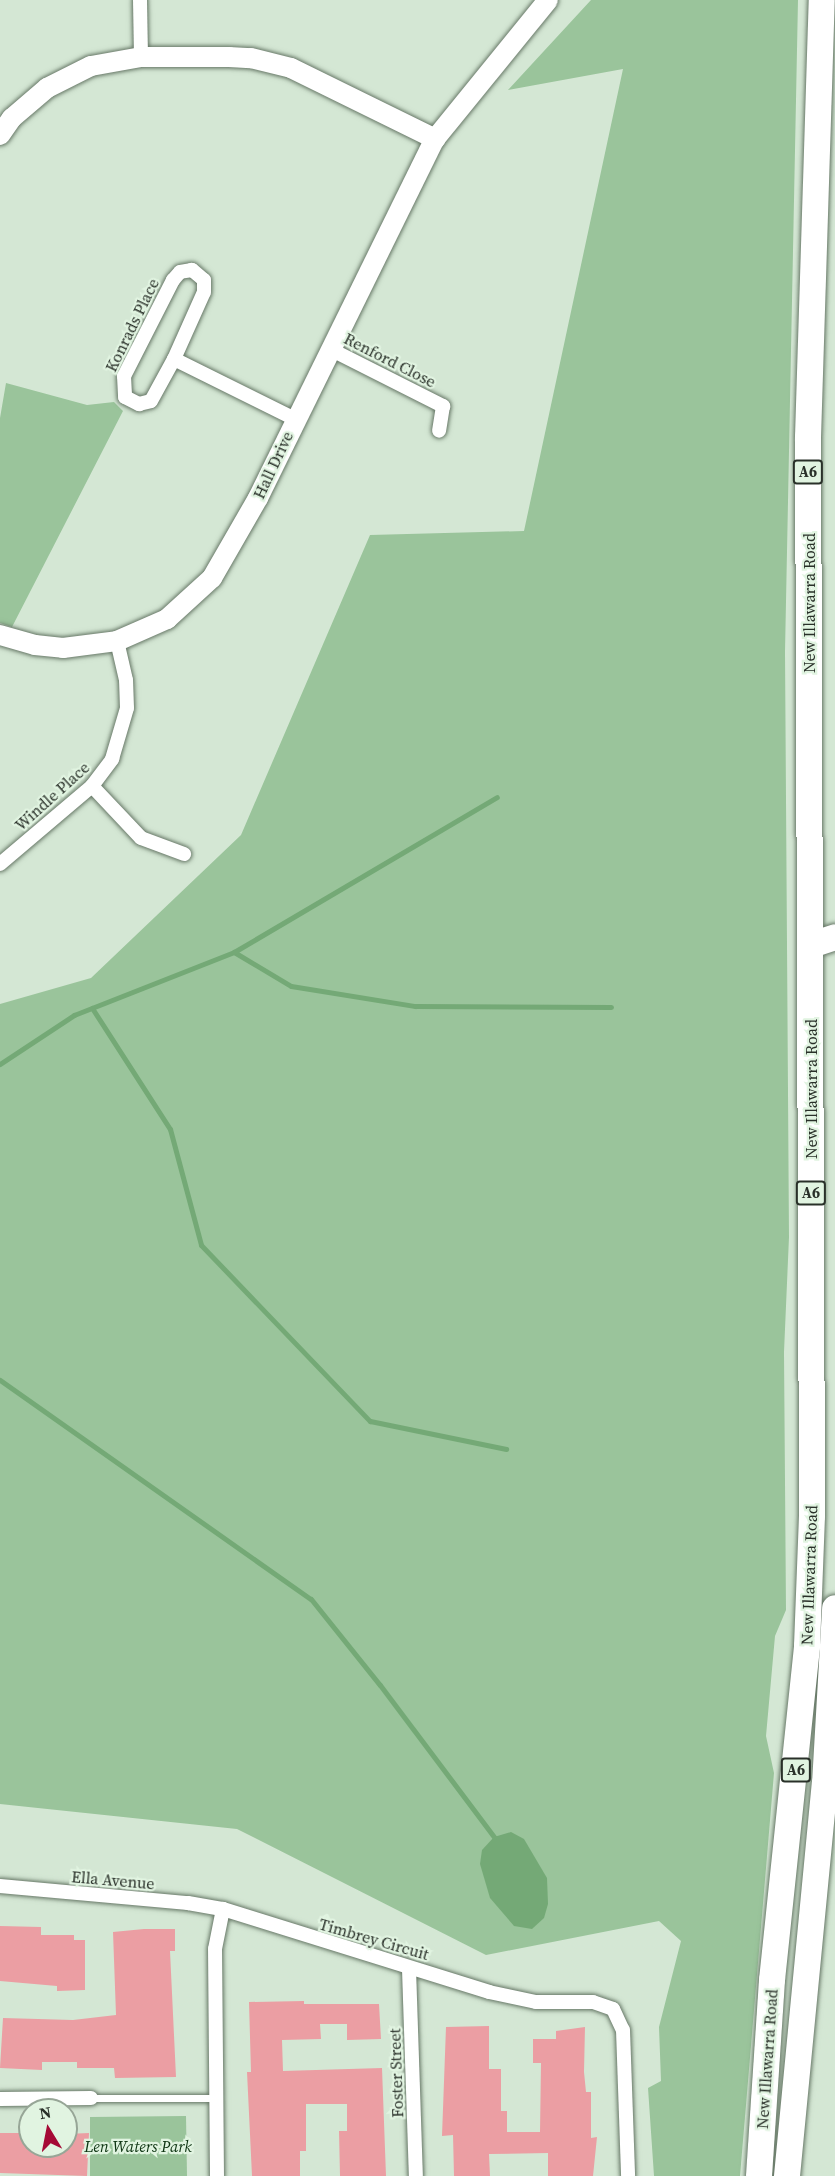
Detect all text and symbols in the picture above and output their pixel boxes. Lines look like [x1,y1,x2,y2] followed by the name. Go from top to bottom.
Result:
[101,275,163,375] street label: Konrads Place
[341,329,439,391] street label: Renford Close
[249,428,297,502] street label: Hall Drive
[792,460,824,484] road number: A6
[799,533,819,673] street label: New Illawarra Road
[11,758,93,834] street label: Windle Place
[801,1019,821,1159] street label: New Illawarra Road
[794,1181,828,1205] road number: A6
[797,1505,821,1645] street label: New Illawarra Road
[780,1758,812,1782] road number: A6
[71,1867,155,1893] street label: Ella Avenue
[317,1914,431,1964] street label: Timbrey Circuit
[753,1988,781,2130] street label: New Illawarra Road
[385,2028,407,2118] street label: Foster Street
[18,2098,78,2158] north arrow
[38,2100,53,2124] text: N
[84,2136,192,2156] park label: Len Waters Park

